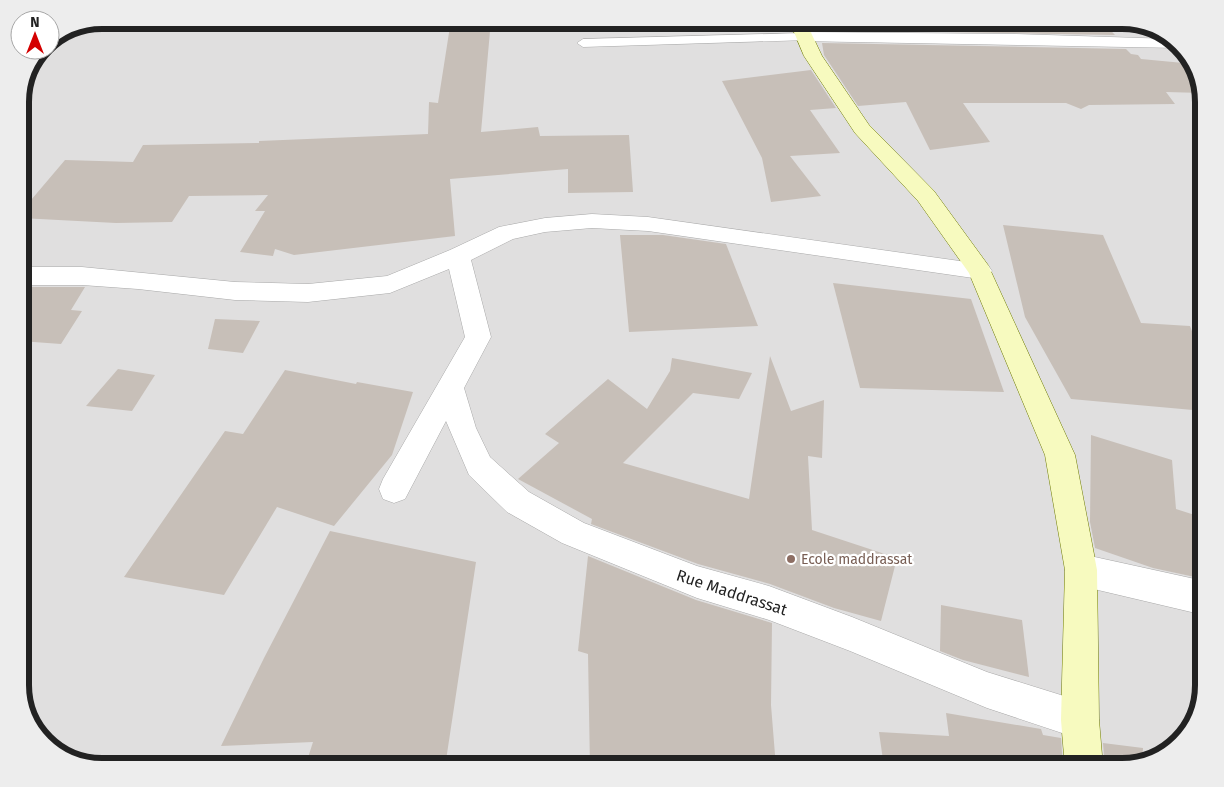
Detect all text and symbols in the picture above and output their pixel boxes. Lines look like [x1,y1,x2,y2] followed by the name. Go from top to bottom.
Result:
[10,10,60,60] north arrow
[30,14,40,31] text: N
[801,551,913,568] place label: Ecole maddrassat
[785,553,797,565] marker: Ecole maddrassat
[674,566,790,619] street label: Rue Maddrassat

